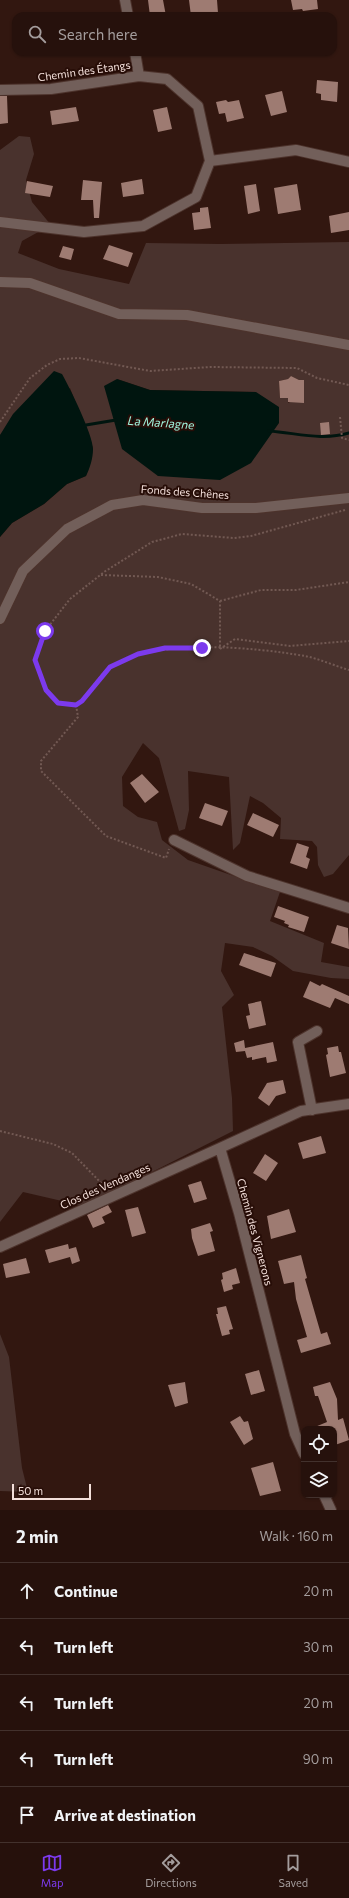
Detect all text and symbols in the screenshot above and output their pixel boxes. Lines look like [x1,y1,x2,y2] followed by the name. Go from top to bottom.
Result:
[12,12,337,56] search box
[26,23,48,45] icon: search
[58,25,137,43] text: Search here
[36,57,131,83] street label: Chemin des Étangs
[127,413,196,431] water label: La Marlagne
[140,482,230,501] street label: Fonds des Chênes
[36,622,54,640] route start
[193,639,211,657] route end
[58,1160,152,1211] street label: Clos des Vendanges
[235,1177,276,1287] street label: Chemin des Vignerons
[301,1426,337,1498] map controls
[301,1426,337,1462] button: locate
[301,1462,337,1498] button: layers
[12,1482,91,1501] scale bar
[18,1484,43,1497] text: 50 m
[16,1526,58,1547] text: 2 min
[259,1528,333,1544] text: Walk · 160 m
[16,1580,38,1602] icon: ahead
[54,1582,118,1600] text: Continue
[304,1583,333,1599] text: 20 m
[16,1636,38,1658] icon: left
[54,1638,113,1656] text: Turn left
[303,1639,333,1655] text: 30 m
[16,1692,38,1714] icon: left
[54,1694,113,1712] text: Turn left
[304,1695,333,1711] text: 20 m
[16,1748,38,1770] icon: left
[54,1750,113,1768] text: Turn left
[303,1751,333,1767] text: 90 m
[16,1804,38,1826] icon: arrive
[54,1806,196,1824] text: Arrive at destination
[41,1852,64,1889] tab: Map
[145,1852,197,1889] tab: Directions
[278,1852,308,1889] tab: Saved

